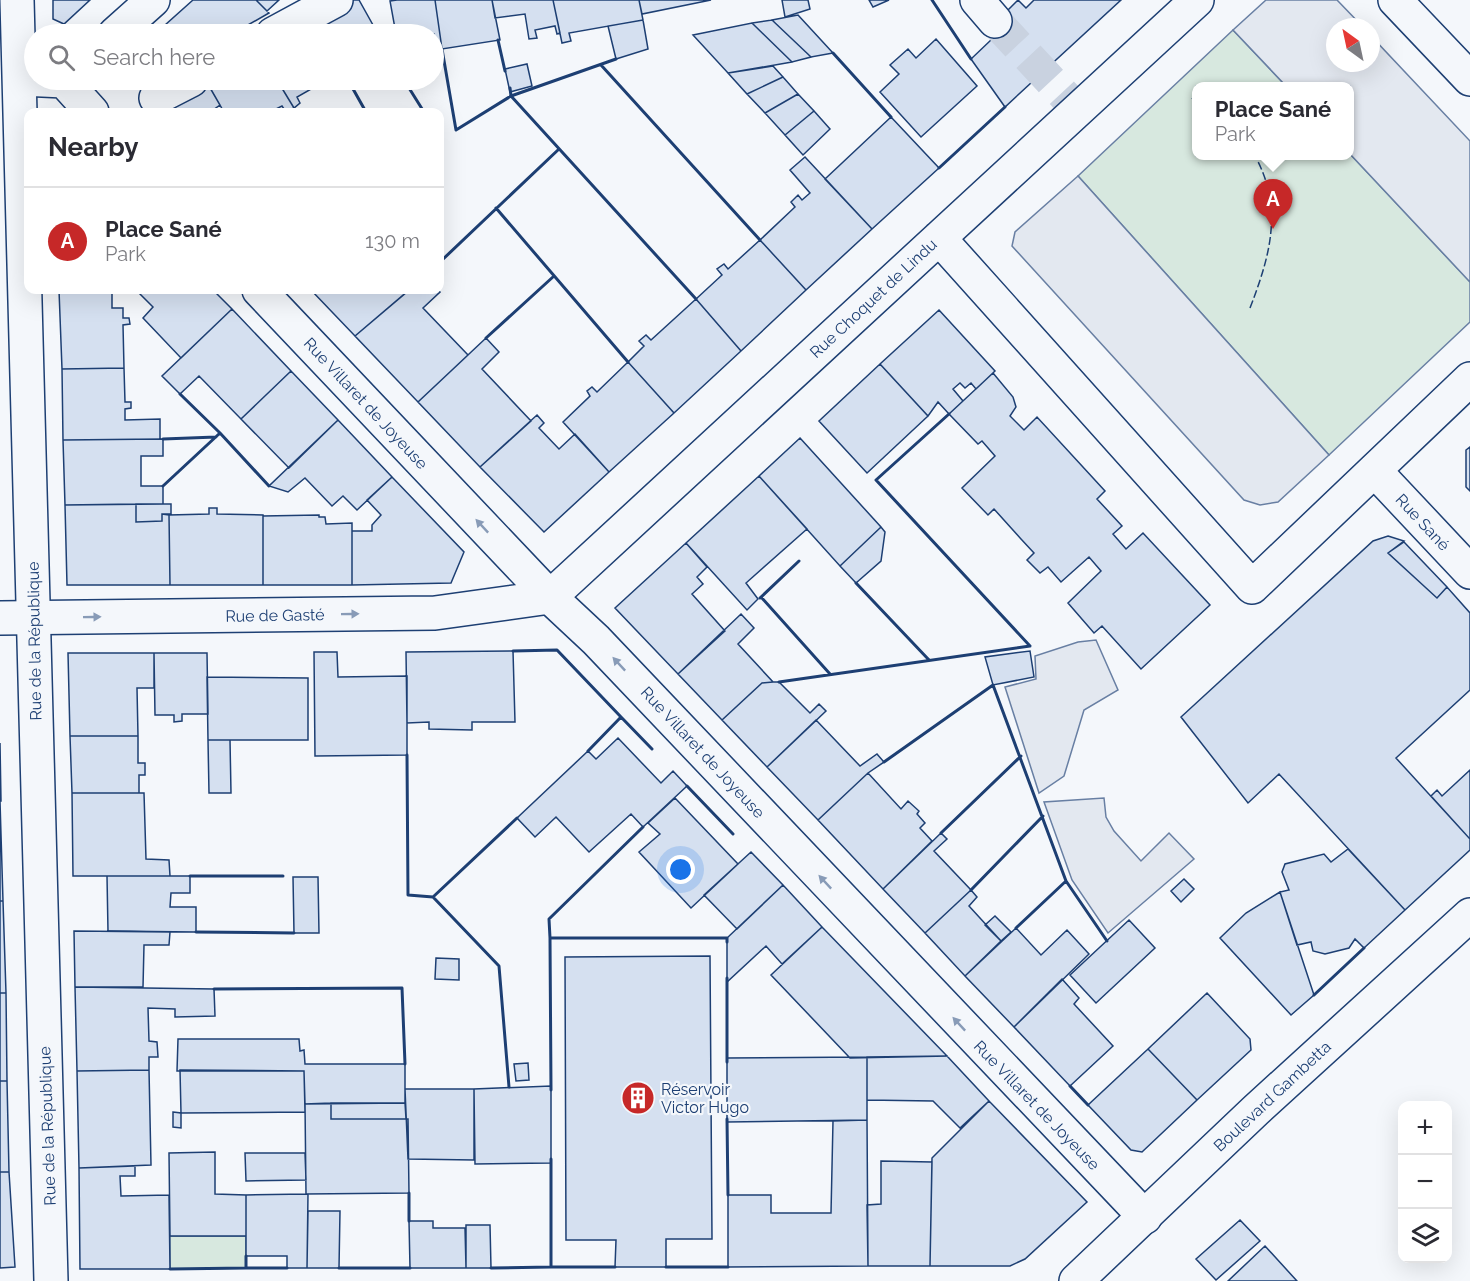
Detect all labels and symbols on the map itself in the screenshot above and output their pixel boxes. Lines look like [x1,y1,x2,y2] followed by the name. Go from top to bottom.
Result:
[1326,18,1380,72] north arrow
[1254,180,1292,229] pin: A
[806,235,941,362] street label: Rue Choquet de Lindu
[300,334,432,473] street label: Rue Villaret de Joyeuse
[1392,490,1454,555] street label: Rue Sané
[475,518,489,533] one-way arrow
[24,561,45,721] street label: Rue de la République
[225,605,325,626] street label: Rue de Gasté
[340,609,359,619] one-way arrow
[82,613,101,622] one-way arrow
[613,657,626,672] one-way arrow
[637,683,769,822] street label: Rue Villaret de Joyeuse
[666,855,695,884] your location
[819,875,833,889] one-way arrow
[953,1017,967,1031] one-way arrow
[970,1037,1103,1174] street label: Rue Villaret de Joyeuse
[1210,1037,1335,1156] street label: Boulevard Gambetta
[35,1046,60,1206] street label: Rue de la République
[620,1080,656,1116] building icon: Réservoir Victor Hugo
[661,1080,749,1117] place label: Réservoir Victor Hugo

